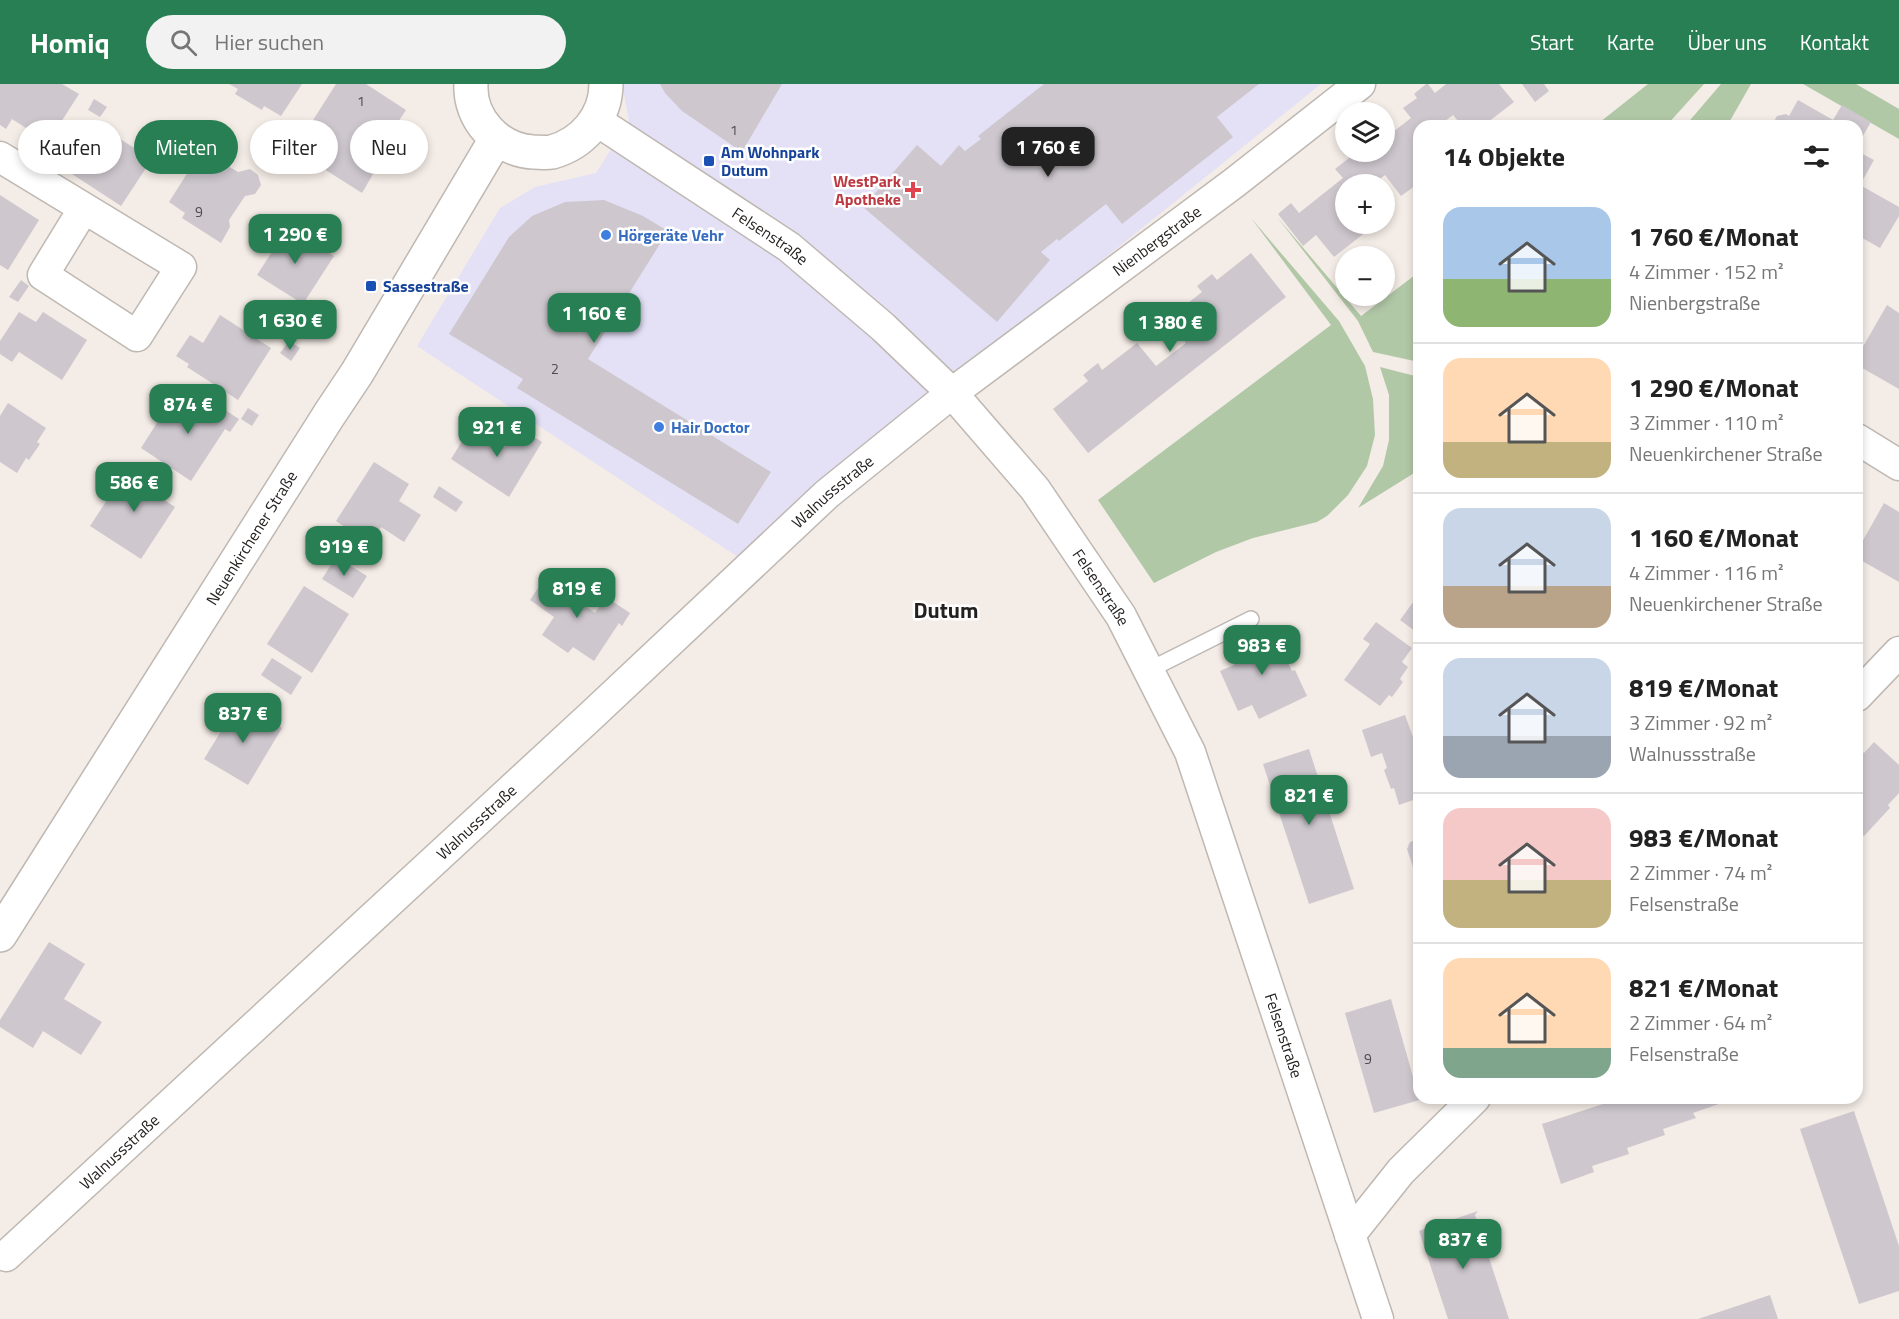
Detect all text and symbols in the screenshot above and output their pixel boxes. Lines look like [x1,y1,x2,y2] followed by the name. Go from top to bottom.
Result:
[146,15,566,69] search box
[30,21,110,64] text: Homiq
[215,25,324,59] text: Hier suchen
[167,26,200,59] icon: search
[1530,26,1574,58] text: Start
[1607,26,1654,58] text: Karte
[1687,26,1767,58] text: Über uns
[1800,26,1869,58] text: Kontakt
[357,90,365,111] house number: 1
[1335,102,1395,306] map controls
[1335,102,1395,162] button: layers
[730,119,738,140] house number: 1
[18,120,122,174] chip: Kaufen
[134,120,238,174] chip: Mieten
[250,120,338,174] chip: Filter
[350,120,428,174] chip: Neu
[993,127,1103,178] pin: 1 760 €
[1016,131,1080,162] text: 1 760 €
[1443,137,1565,176] text: 14 Objekte
[721,140,820,182] place label: Am Wohnpark Dutum
[1800,140,1833,173] icon: filters
[702,154,716,168] marker: Am Wohnpark Dutum
[833,169,902,211] place label: WestPark Apotheke
[1335,174,1395,234] button: +
[906,183,920,197] marker: WestPark Apotheke
[1107,200,1206,282] street label: Nienbergstraße
[195,201,203,222] house number: 9
[728,201,814,271] street label: Felsenstraße
[240,214,350,265] pin: 1 290 €
[1629,217,1798,256] text: 1 760 €/Monat
[263,218,327,249] text: 1 290 €
[618,223,724,247] place label: Hörgeräte Vehr
[599,228,613,242] marker: Hörgeräte Vehr
[1491,231,1563,303] icon: home
[1335,246,1395,306] button: −
[1629,256,1784,287] text: 4 Zimmer · 152 m²
[383,274,469,298] place label: Sassestraße
[364,279,378,293] marker: Sassestraße
[1629,287,1760,318] text: Nienbergstraße
[539,293,649,344] pin: 1 160 €
[562,297,626,328] text: 1 160 €
[235,300,345,351] pin: 1 630 €
[1115,302,1225,353] pin: 1 380 €
[258,304,322,335] text: 1 630 €
[1138,306,1202,337] text: 1 380 €
[551,358,559,379] house number: 2
[1629,368,1798,407] text: 1 290 €/Monat
[1491,382,1563,454] icon: home
[146,384,230,435] pin: 874 €
[163,388,213,419] text: 874 €
[455,407,539,458] pin: 921 €
[1629,407,1784,438] text: 3 Zimmer · 110 m²
[472,411,522,442] text: 921 €
[671,415,750,439] place label: Hair Doctor
[652,420,666,434] marker: Hair Doctor
[1629,438,1823,469] text: Neuenkirchener Straße
[786,449,879,534] street label: Walnussstraße
[92,462,176,513] pin: 586 €
[109,466,159,497] text: 586 €
[200,466,303,610] street label: Neuenkirchener Straße
[1629,518,1798,557] text: 1 160 €/Monat
[302,526,386,577] pin: 919 €
[319,530,369,561] text: 919 €
[1491,532,1563,604] icon: home
[1067,544,1136,630] street label: Felsenstraße
[1629,557,1784,588] text: 4 Zimmer · 116 m²
[535,568,619,619] pin: 819 €
[552,572,602,603] text: 819 €
[1629,588,1823,619] text: Neuenkirchener Straße
[914,593,978,627] district label: Dutum
[1220,625,1304,676] pin: 983 €
[1237,629,1287,660] text: 983 €
[1629,668,1778,707] text: 819 €/Monat
[1491,682,1563,754] icon: home
[201,693,285,744] pin: 837 €
[218,697,268,728] text: 837 €
[1629,707,1772,738] text: 3 Zimmer · 92 m²
[1629,738,1756,769] text: Walnussstraße
[1267,775,1351,826] pin: 821 €
[431,779,522,865] street label: Walnussstraße
[1284,779,1334,810] text: 821 €
[1629,818,1778,857] text: 983 €/Monat
[1491,832,1563,904] icon: home
[1629,857,1772,888] text: 2 Zimmer · 74 m²
[1629,888,1739,919] text: Felsenstraße
[1629,968,1778,1007] text: 821 €/Monat
[1491,982,1563,1054] icon: home
[1259,990,1309,1081] street label: Felsenstraße
[1629,1007,1772,1038] text: 2 Zimmer · 64 m²
[1629,1038,1739,1069] text: Felsenstraße
[1364,1048,1372,1069] house number: 9
[74,1108,165,1195] street label: Walnussstraße
[1421,1219,1505,1270] pin: 837 €
[1438,1223,1488,1254] text: 837 €

